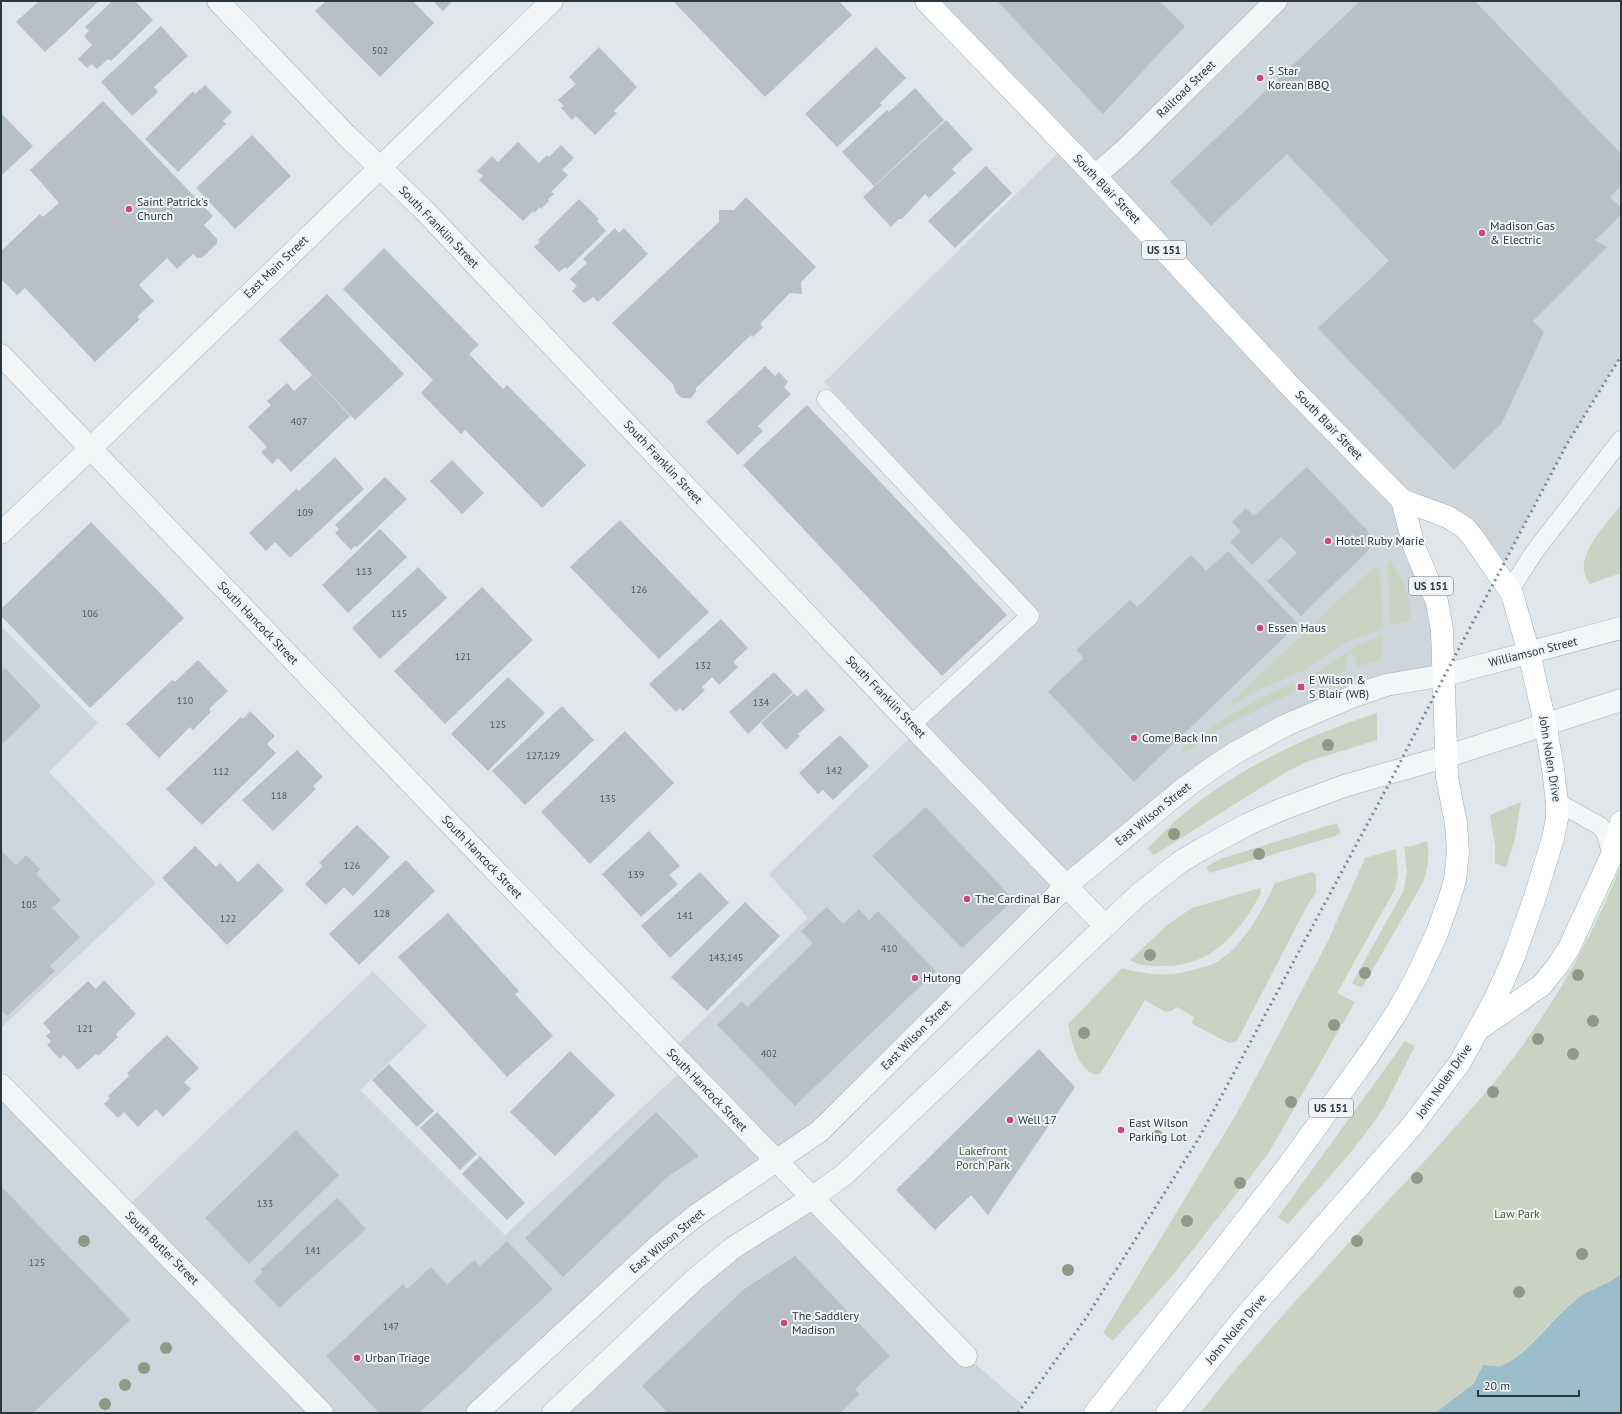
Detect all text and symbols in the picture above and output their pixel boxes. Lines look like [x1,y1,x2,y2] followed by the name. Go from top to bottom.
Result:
[372,44,388,57] house number: 502
[1153,57,1218,121] street label: Railroad Street
[1268,63,1330,92] place label: 5 Star Korean BBQ
[1255,73,1265,83] marker: 5 Star Korean BBQ
[1070,151,1144,226] street label: South Blair Street
[396,182,483,271] street label: South Franklin Street
[137,194,208,223] place label: Saint Patrick's Church
[124,204,134,214] marker: Saint Patrick's Church
[1490,218,1555,247] place label: Madison Gas & Electric
[1477,228,1487,238] marker: Madison Gas & Electric
[240,232,311,301] street label: East Main Street
[1142,241,1186,259] road number: US 151
[1292,387,1366,462] street label: South Blair Street
[291,415,307,428] house number: 407
[621,417,706,507] street label: South Franklin Street
[297,506,313,519] house number: 109
[1336,533,1424,548] place label: Hotel Ruby Marie
[1323,536,1333,546] marker: Hotel Ruby Marie
[356,565,372,578] house number: 113
[1409,577,1453,595] road number: US 151
[215,578,302,667] street label: South Hancock Street
[631,583,647,596] house number: 126
[82,607,98,620] house number: 106
[391,607,407,620] house number: 115
[1268,620,1326,635] place label: Essen Haus
[1255,623,1265,633] marker: Essen Haus
[1487,633,1579,670] street label: Williamson Street
[455,650,471,663] house number: 121
[843,652,930,741] street label: South Franklin Street
[695,659,711,672] house number: 132
[1309,672,1369,701] place label: E Wilson & S Blair (WB)
[1296,682,1306,692] marker: E Wilson & S Blair (WB)
[177,694,194,707] house number: 110
[753,696,770,709] house number: 134
[1536,714,1565,803] street label: John Nolen Drive
[490,718,506,731] house number: 125
[1142,730,1218,745] place label: Come Back Inn
[1129,733,1139,743] marker: Come Back Inn
[526,749,560,762] house number: 127,129
[826,764,842,777] house number: 142
[213,765,229,778] house number: 112
[1112,779,1194,849] street label: East Wilson Street
[271,789,287,802] house number: 118
[600,792,616,805] house number: 135
[439,812,526,901] street label: South Hancock Street
[344,859,360,872] house number: 126
[628,868,644,881] house number: 139
[975,891,1060,906] place label: The Cardinal Bar
[962,894,972,904] marker: The Cardinal Bar
[21,898,37,911] house number: 105
[374,907,390,920] house number: 128
[677,909,693,922] house number: 141
[220,912,236,925] house number: 122
[881,942,898,955] house number: 410
[709,951,743,964] house number: 143,145
[923,970,961,985] place label: Hutong
[910,973,920,983] marker: Hutong
[877,996,954,1073] street label: East Wilson Street
[77,1022,93,1035] house number: 121
[1412,1041,1475,1121] street label: John Nolen Drive
[664,1045,751,1134] street label: South Hancock Street
[761,1047,777,1060] house number: 402
[1309,1099,1353,1117] road number: US 151
[1018,1112,1057,1127] place label: Well 17
[1005,1115,1015,1125] marker: Well 17
[1129,1115,1188,1144] place label: East Wilson Parking Lot
[1116,1125,1126,1135] marker: East Wilson Parking Lot
[956,1143,1010,1172] park label: Lakefront Porch Park
[257,1197,273,1210] house number: 133
[626,1205,707,1276] street label: East Wilson Street
[1494,1206,1540,1221] park label: Law Park
[122,1208,202,1288] street label: South Butler Street
[305,1244,321,1257] house number: 141
[29,1256,45,1269] house number: 125
[1201,1291,1269,1368] street label: John Nolen Drive
[792,1308,859,1337] place label: The Saddlery Madison
[779,1318,789,1328] marker: The Saddlery Madison
[383,1320,399,1333] house number: 147
[365,1350,430,1365] place label: Urban Triage
[352,1353,362,1363] marker: Urban Triage
[1478,1372,1579,1398] scale bar
[1484,1378,1510,1393] text: 20 m

